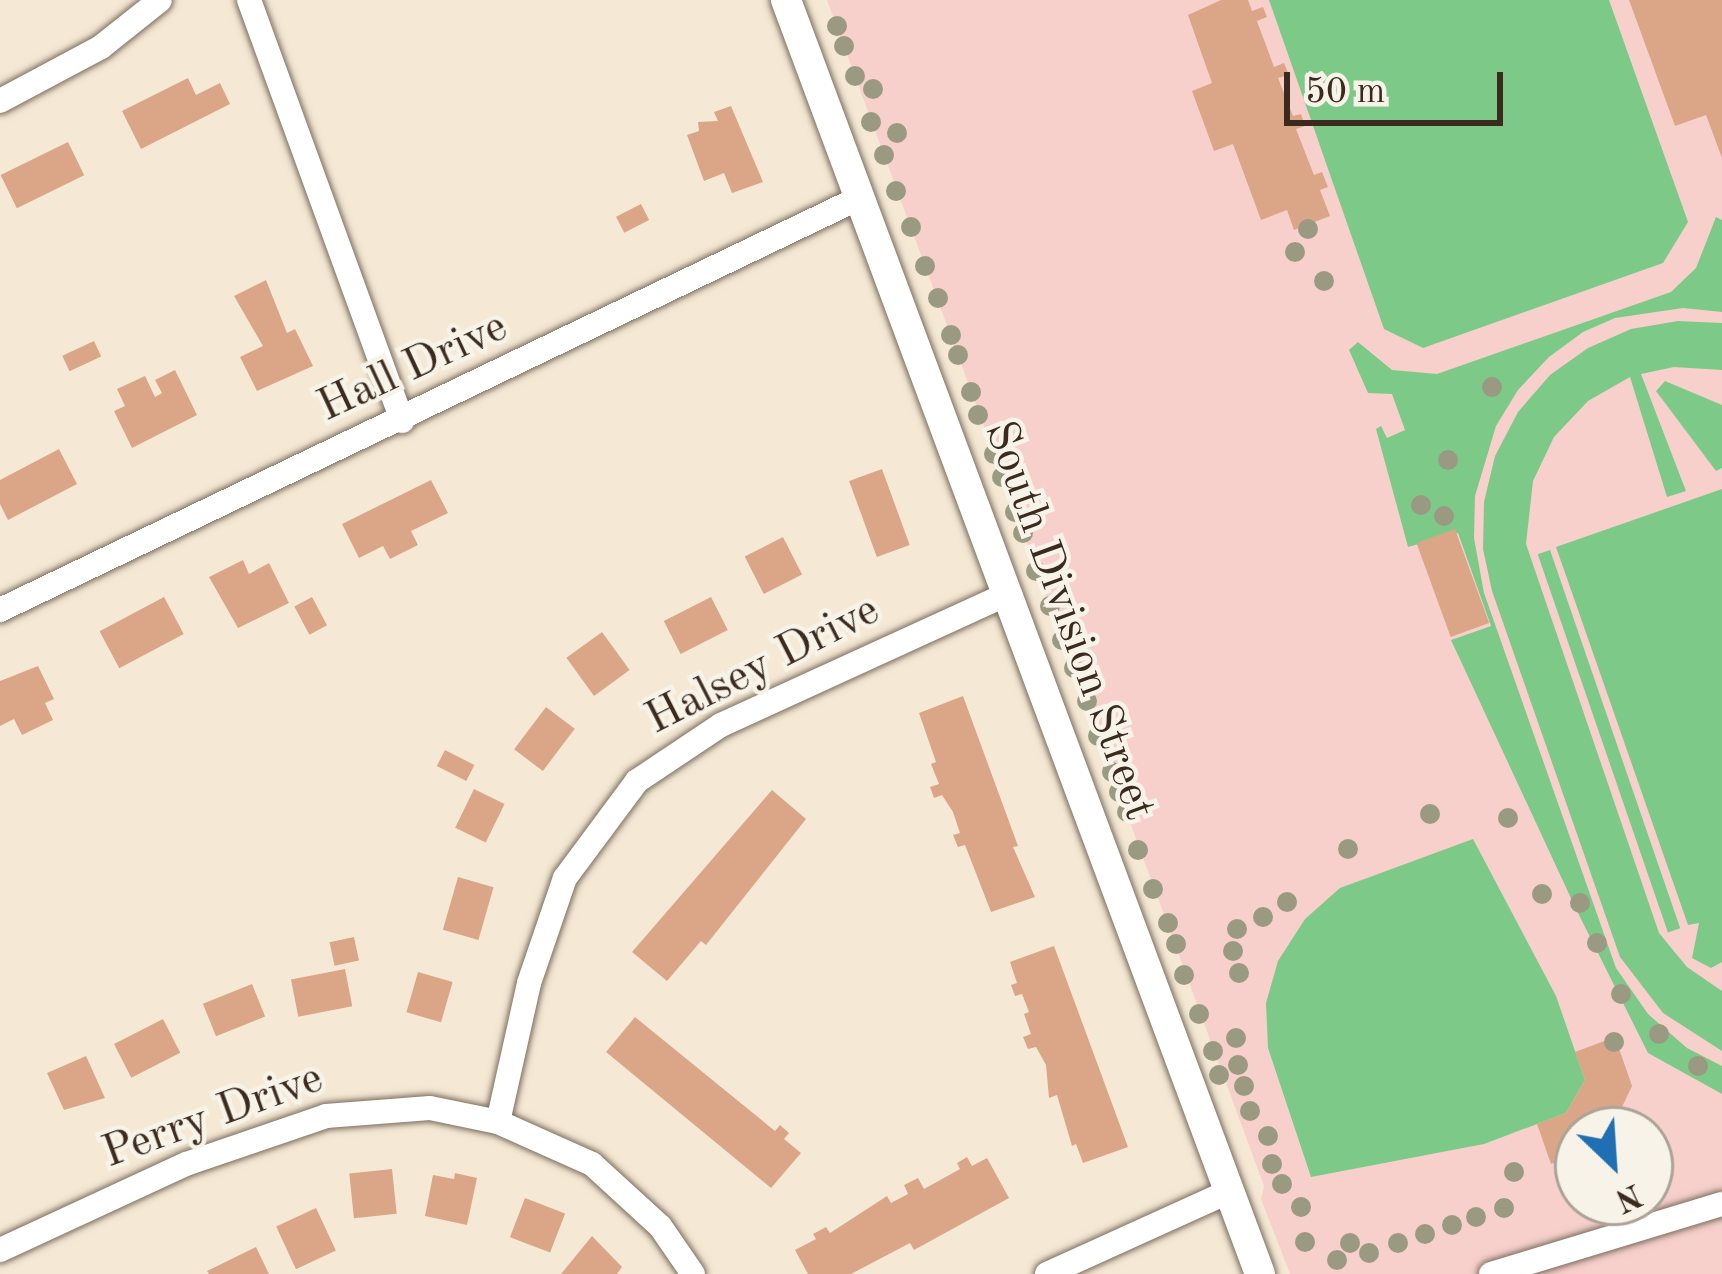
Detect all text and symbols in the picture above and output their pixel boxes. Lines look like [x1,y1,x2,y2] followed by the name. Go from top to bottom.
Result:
[1290,48,1509,122] scale bar
[1305,75,1385,111] text: 50 m
[310,301,516,435] street label: Hall Drive
[971,414,1165,828] street label: South Division Street
[637,584,889,748] street label: Halsey Drive
[96,1052,330,1182] street label: Perry Drive
[1554,1106,1674,1226] north arrow
[1610,1176,1647,1217] text: N

